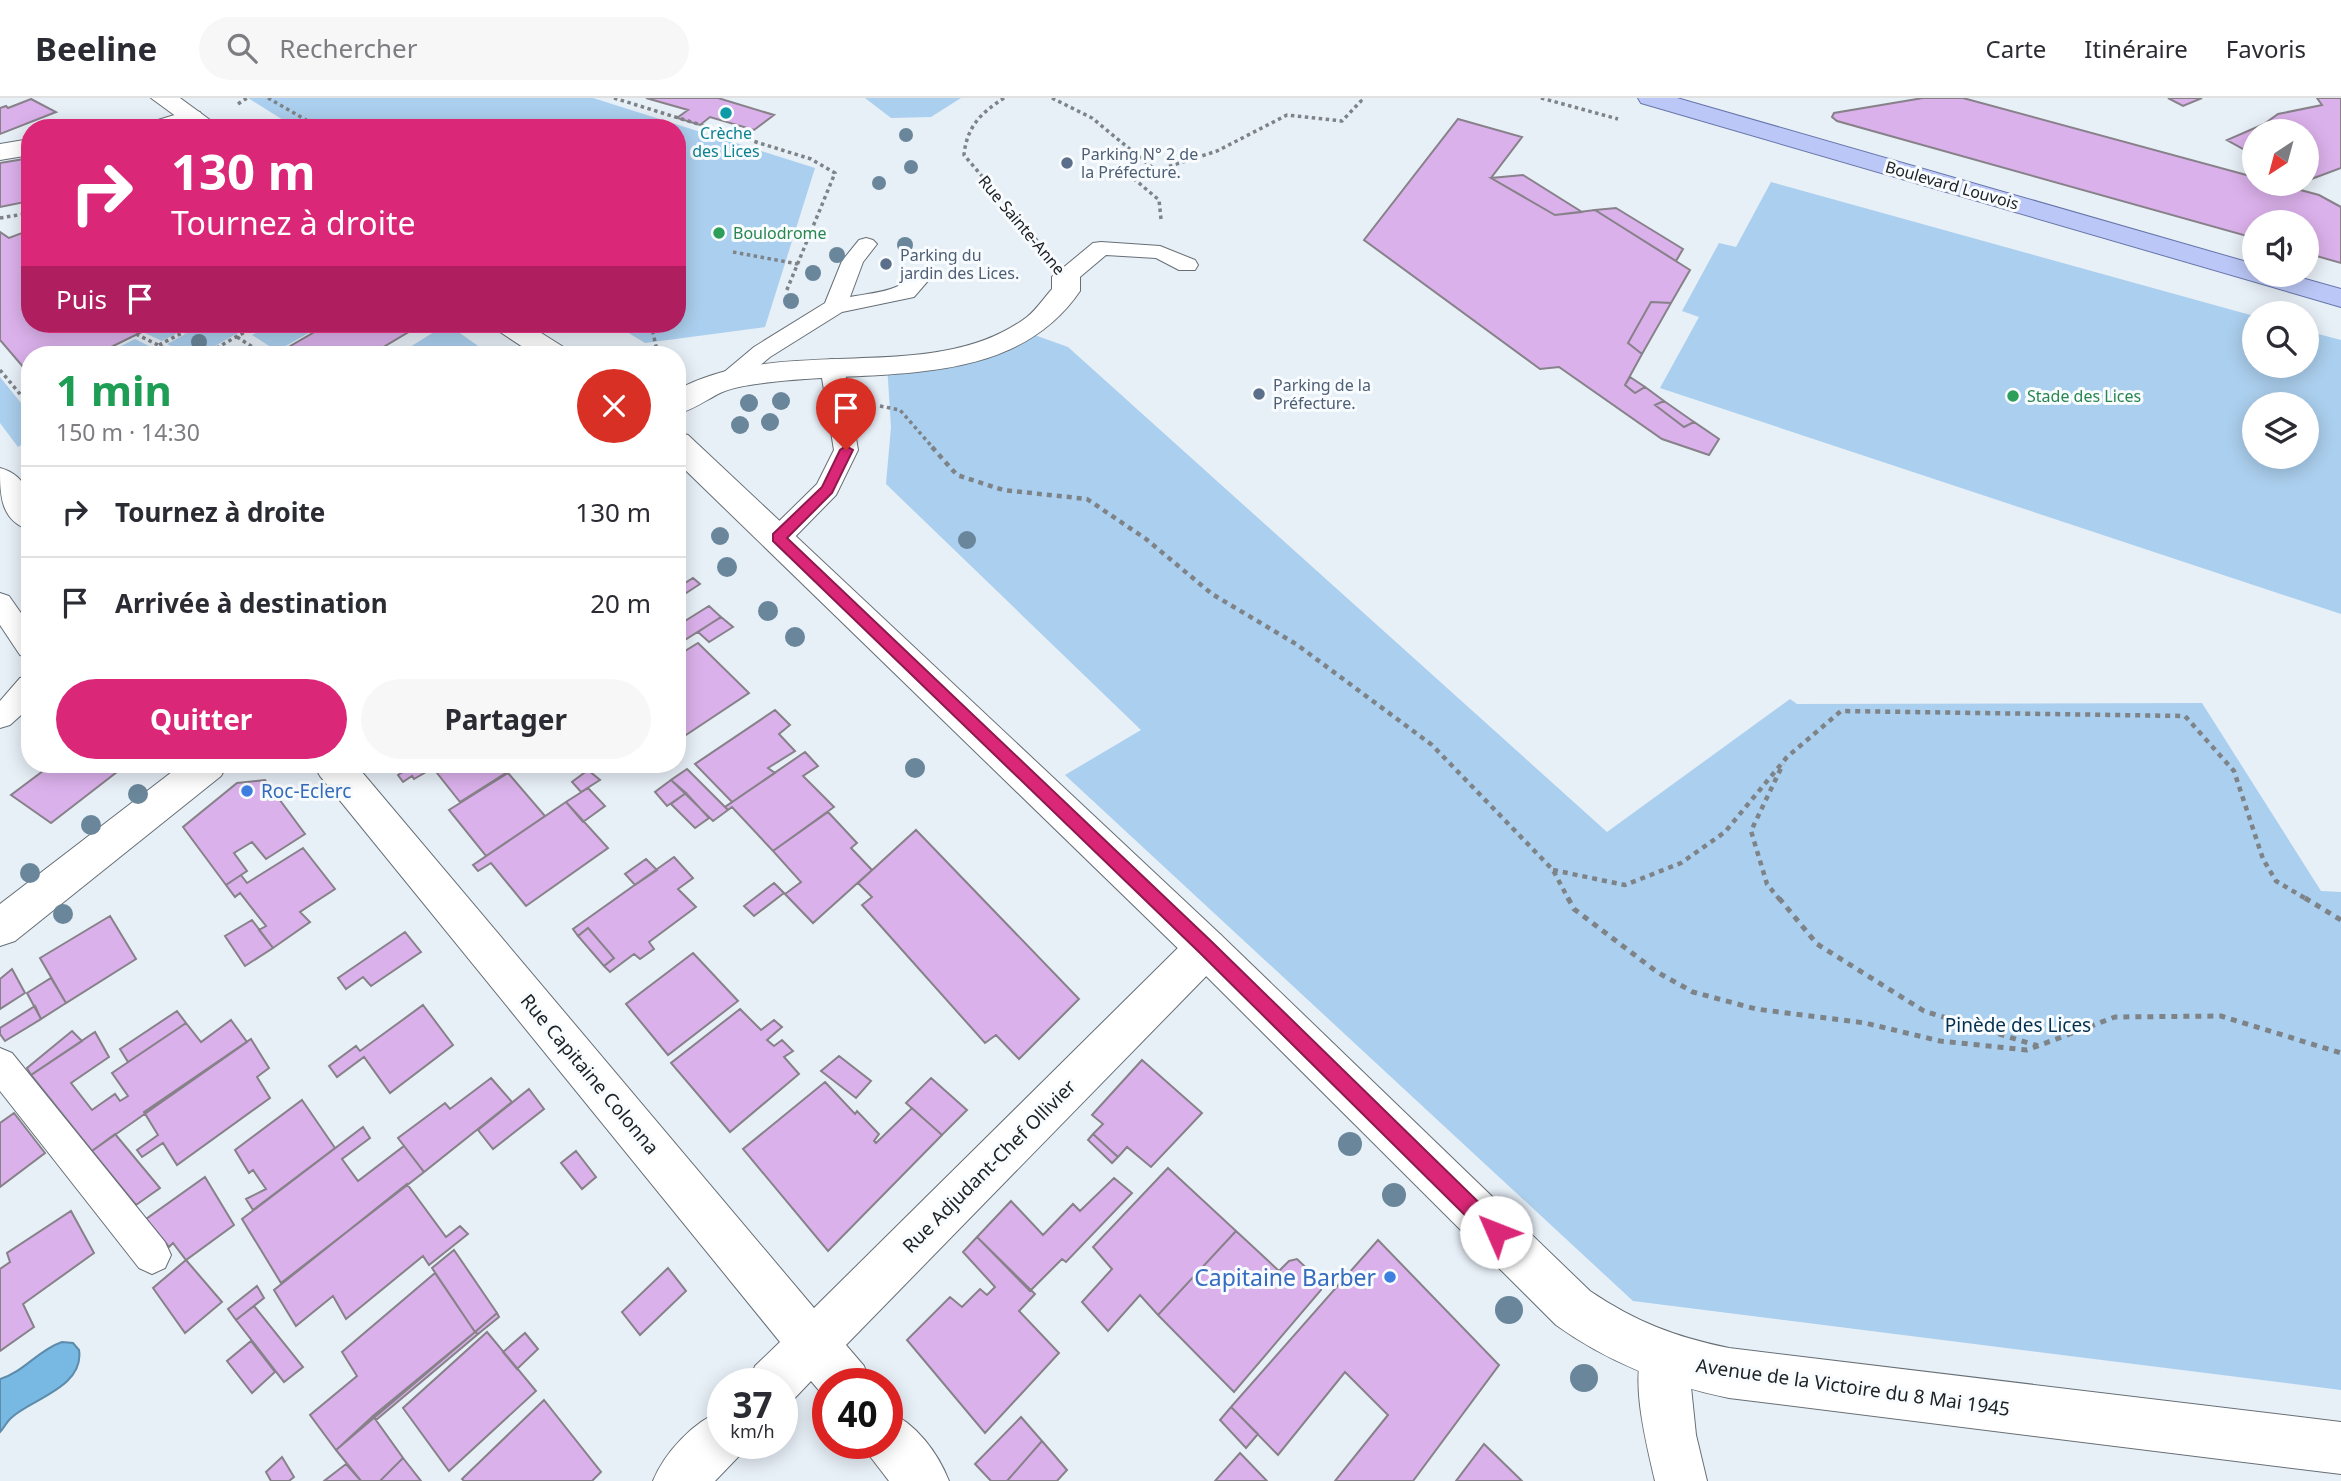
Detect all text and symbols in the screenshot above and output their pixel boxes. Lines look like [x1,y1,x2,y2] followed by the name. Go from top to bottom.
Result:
[199,17,689,80] search box
[35,26,157,71] text: Beeline
[223,29,261,67] icon: search
[279,30,417,66] text: Rechercher
[1986,32,2046,65] text: Carte
[2084,32,2188,65] text: Itinéraire
[2226,32,2306,65] text: Favoris
[718,105,734,121] marker: Crèche des Lices
[2242,119,2319,196] north arrow
[2242,119,2319,469] map controls
[692,122,760,162] place label: Crèche des Lices
[171,138,316,204] text: 130 m
[1081,143,1198,183] place label: Parking N° 2 de la Préfecture.
[56,147,147,238] icon: right
[1059,155,1075,171] marker: Parking N° 2 de la Préfecture.
[1883,155,2021,215] street label: Boulevard Louvois
[974,171,1070,279] street label: Rue Sainte-Anne
[171,201,416,244] text: Tournez à droite
[2242,210,2319,287] button: sound
[733,222,827,244] place label: Boulodrome
[711,225,727,241] marker: Boulodrome
[899,244,1019,284] place label: Parking du jardin des Lices.
[878,256,894,272] marker: Parking du jardin des Lices.
[121,280,159,318] icon: arrive
[56,281,107,317] text: Puis
[2242,301,2319,378] button: search
[56,361,172,418] text: 1 min
[577,369,651,443] button: close
[1273,374,1371,414] place label: Parking de la Préfecture.
[816,378,876,450] pin
[2027,385,2141,407] place label: Stade des Lices
[1251,386,1267,402] marker: Parking de la Préfecture.
[2005,388,2021,404] marker: Stade des Lices
[827,389,865,427] icon: arrive
[2242,392,2319,469] button: layers
[56,416,200,448] text: 150 m · 14:30
[56,493,94,531] icon: right
[115,494,325,530] text: Tournez à droite
[575,494,651,530] text: 130 m
[56,584,94,622] icon: arrive
[115,585,388,621] text: Arrivée à destination
[590,585,651,621] text: 20 m
[56,679,347,759] button: Quitter
[361,679,651,759] button: Partager
[261,778,351,804] place label: Roc-Eclerc
[239,783,255,799] marker: Roc-Eclerc
[515,988,665,1160] street label: Rue Capitaine Colonna
[1945,1012,2091,1038] park label: Pinède des Lices
[897,1073,1082,1258] street label: Rue Adjudant-Chef Ollivier
[1459,1195,1533,1269] position arrow
[1194,1261,1376,1293] place label: Capitaine Barber
[1382,1269,1398,1285] marker: Capitaine Barber
[1694,1352,2012,1422] street label: Avenue de la Victoire du 8 Mai 1945
[812,1368,903,1459] speed limit sign: 40
[732,1381,773,1428] text: 37
[730,1419,775,1443] text: km/h

